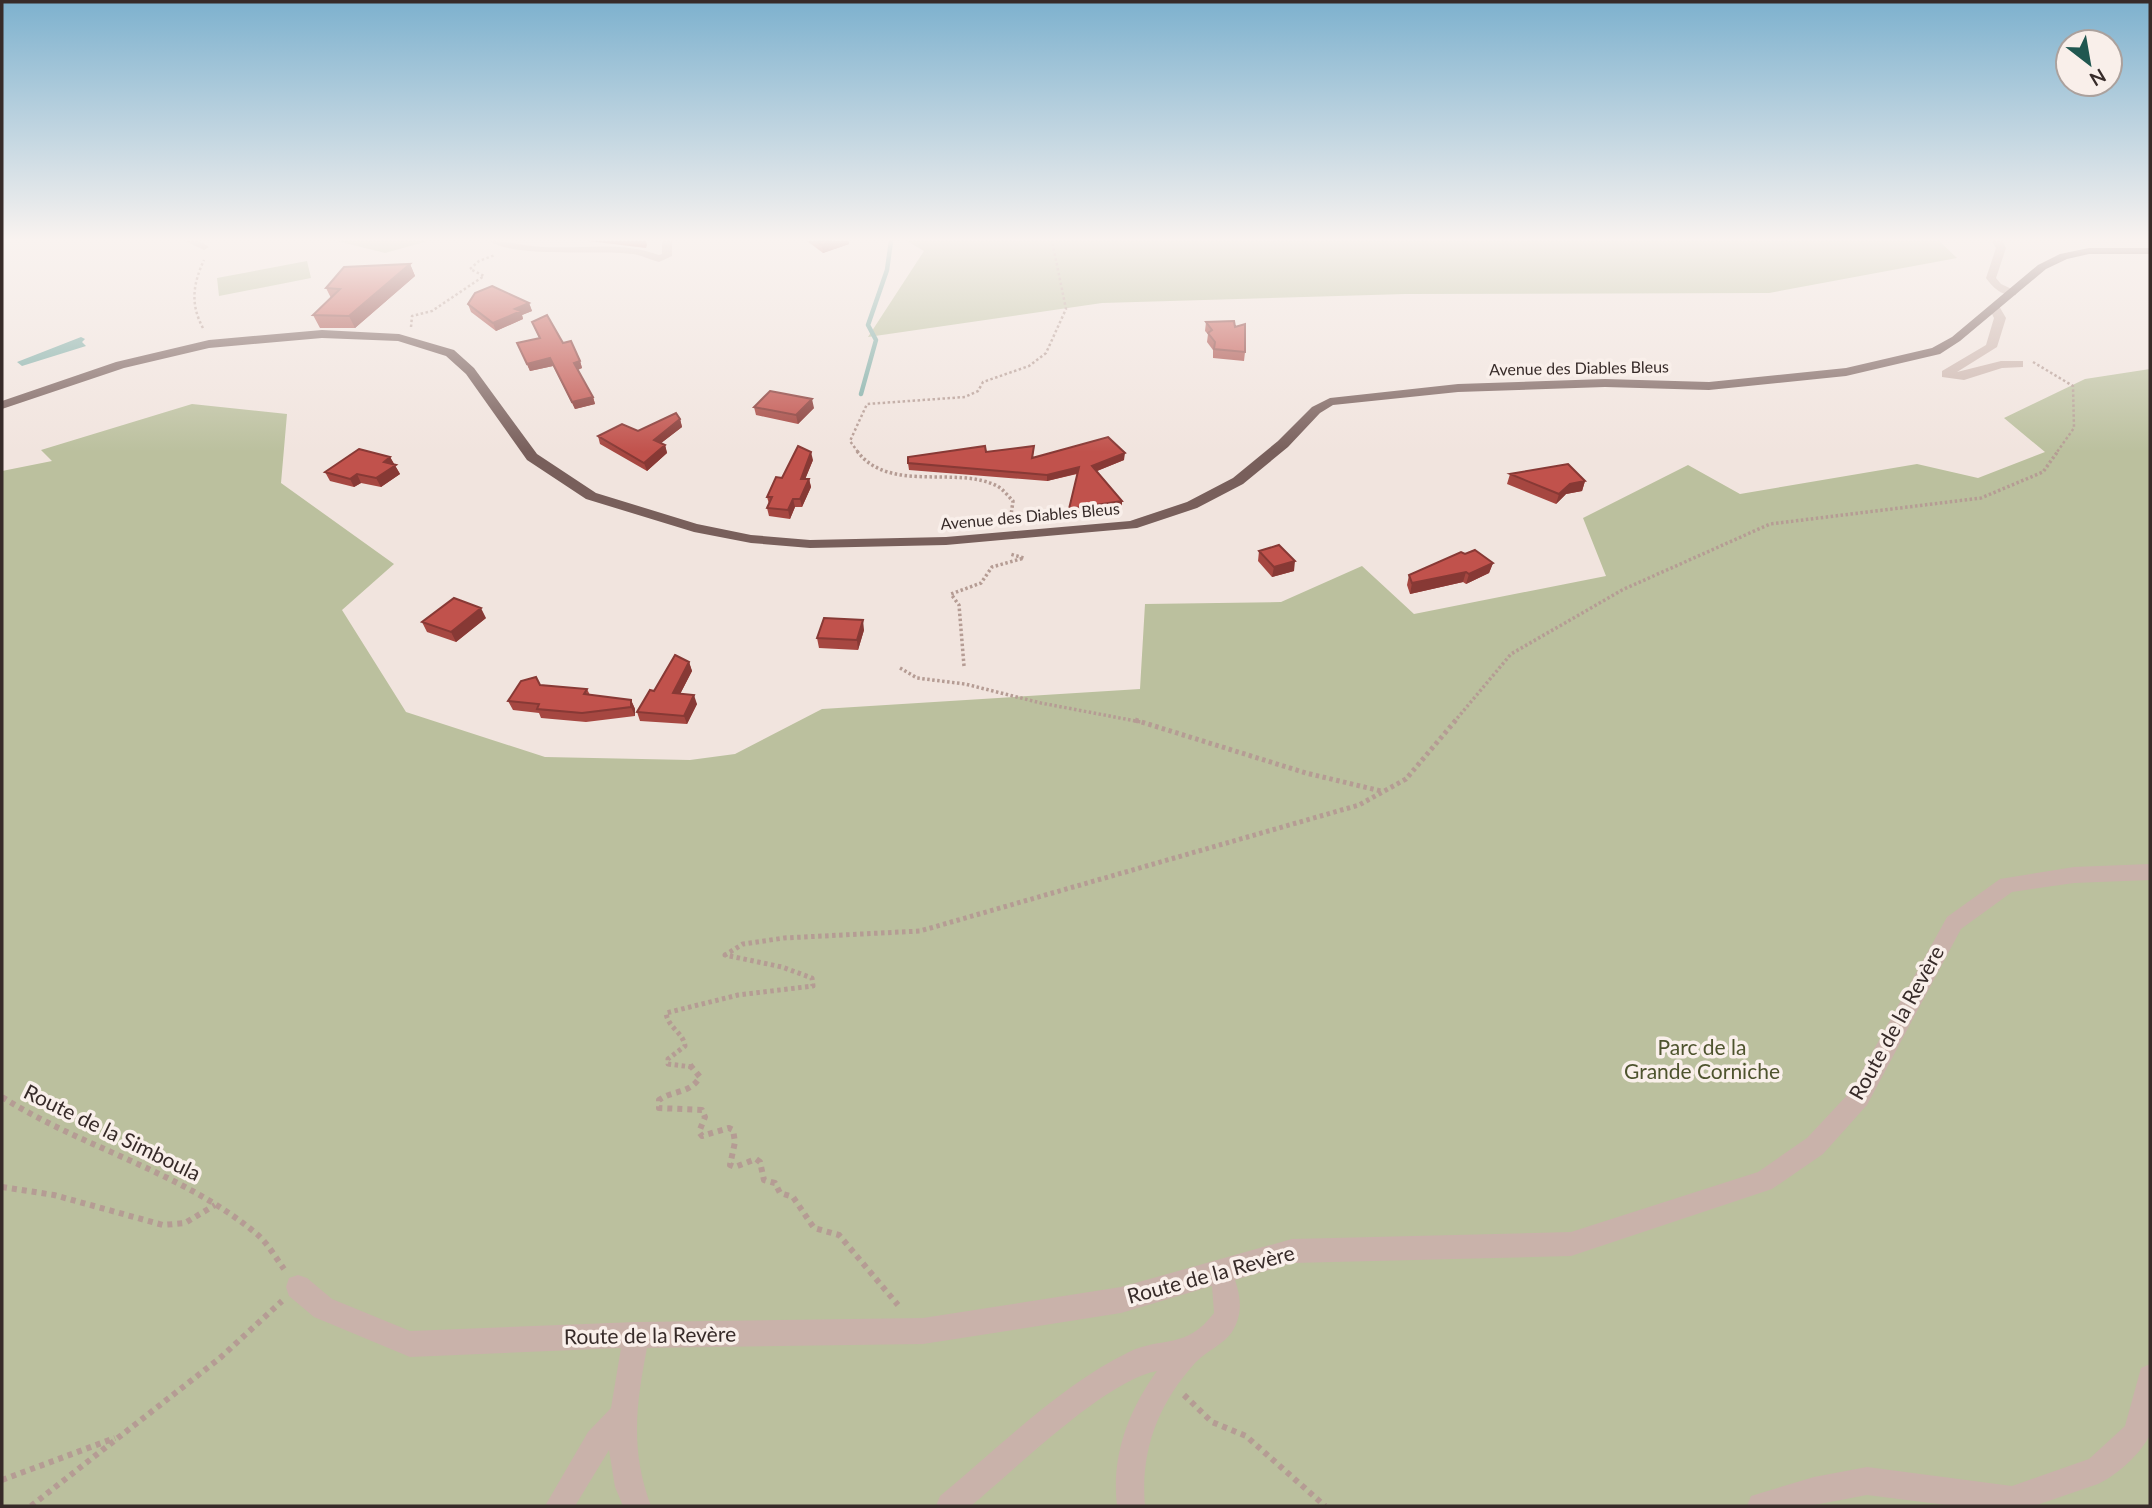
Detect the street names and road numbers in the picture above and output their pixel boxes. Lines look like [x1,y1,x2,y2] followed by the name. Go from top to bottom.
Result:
[1489,356,1669,379] street label: Avenue des Diables Bleus
[940,498,1120,533] street label: Avenue des Diables Bleus
[1843,941,1948,1104] street label: Route de la Revère
[20,1078,205,1185] street label: Route de la Simboula
[1124,1239,1297,1308] street label: Route de la Revère
[564,1320,736,1349] street label: Route de la Revère

